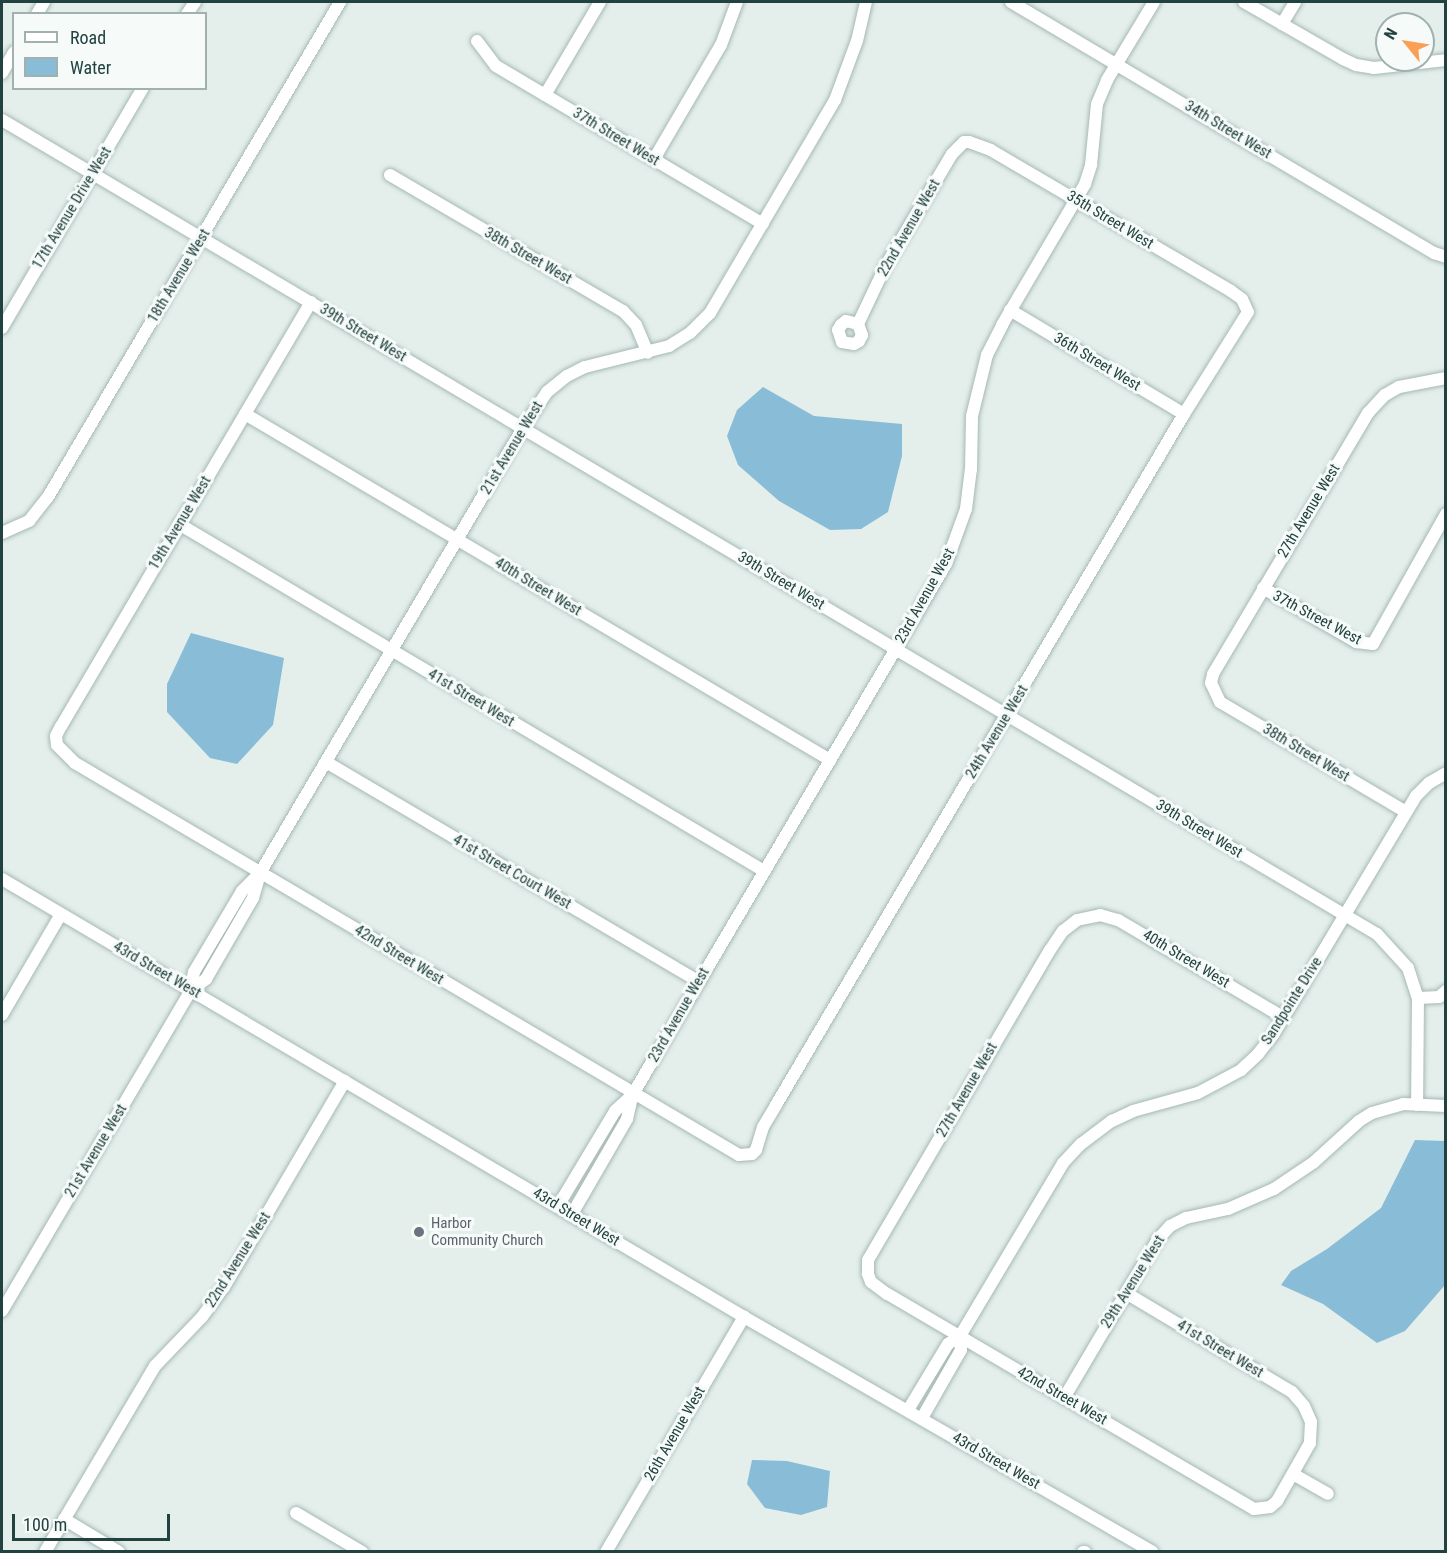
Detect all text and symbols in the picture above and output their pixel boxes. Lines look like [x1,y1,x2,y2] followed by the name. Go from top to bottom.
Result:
[12,12,207,90] legend
[1375,12,1435,72] north arrow
[1380,25,1401,43] text: N
[70,27,106,48] text: Road
[70,57,111,78] text: Water
[1181,97,1275,163] street label: 34th Street West
[569,104,663,170] street label: 37th Street West
[28,144,116,272] street label: 17th Avenue Drive West
[874,176,944,280] street label: 22nd Avenue West
[1063,187,1157,253] street label: 35th Street West
[481,224,575,288] street label: 38th Street West
[144,226,214,326] street label: 18th Avenue West
[316,300,410,366] street label: 39th Street West
[1050,329,1144,395] street label: 36th Street West
[477,398,547,498] street label: 21st Avenue West
[1274,461,1344,561] street label: 27th Avenue West
[145,473,215,573] street label: 19th Avenue West
[891,545,959,647] street label: 23rd Avenue West
[734,548,828,614] street label: 39th Street West
[491,554,585,620] street label: 40th Street West
[1269,587,1365,649] street label: 37th Street West
[425,665,517,731] street label: 41st Street West
[962,682,1032,782] street label: 24th Avenue West
[1259,720,1353,786] street label: 38th Street West
[1152,796,1246,862] street label: 39th Street West
[450,831,574,913] street label: 41st Street Court West
[351,921,447,989] street label: 42nd Street West
[1139,926,1233,992] street label: 40th Street West
[110,938,204,1002] street label: 43rd Street West
[1258,954,1326,1048] street label: Sandpointe Drive
[645,964,713,1066] street label: 23rd Avenue West
[933,1040,1001,1140] street label: 27th Avenue West
[61,1101,131,1201] street label: 21st Avenue West
[529,1184,623,1250] street label: 43rd Street West
[201,1209,275,1311] street label: 22nd Avenue West
[431,1214,543,1249] place label: Harbor Community Church
[412,1225,426,1239] marker: Harbor Community Church
[1097,1232,1169,1332] street label: 29th Avenue West
[1174,1316,1266,1382] street label: 41st Street West
[1014,1363,1110,1429] street label: 42nd Street West
[641,1384,709,1484] street label: 26th Avenue West
[949,1429,1043,1493] street label: 43rd Street West
[15,1502,172,1540] scale bar
[23,1514,67,1535] text: 100 m

